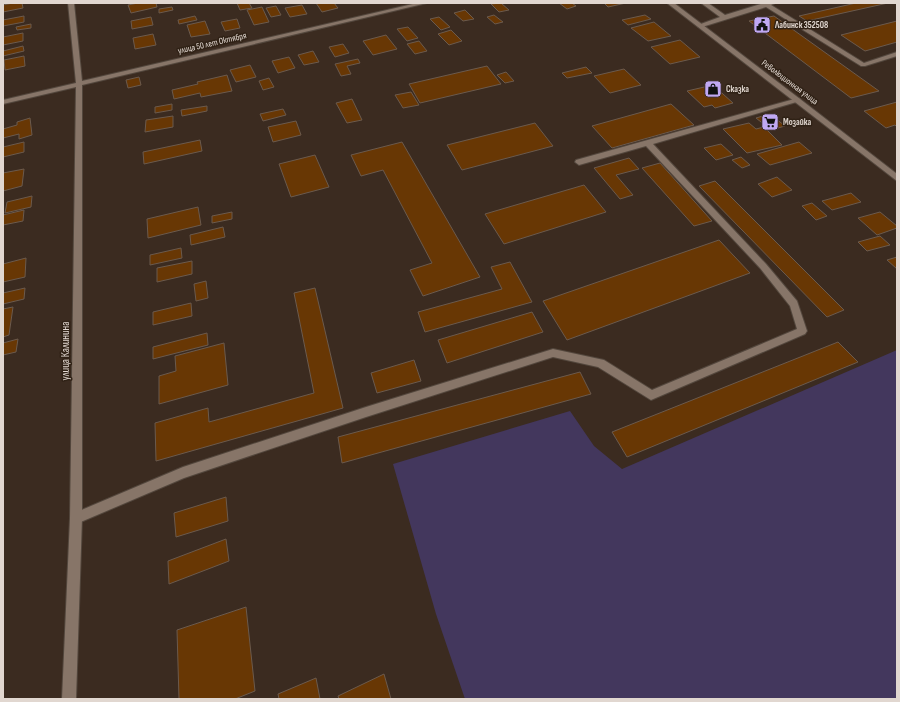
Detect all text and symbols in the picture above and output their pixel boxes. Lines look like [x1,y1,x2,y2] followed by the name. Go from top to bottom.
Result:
[752,15,772,35] public building icon: Лабинск 352508
[774,20,828,31] place label: Лабинск 352508
[177,30,248,57] street label: улица 50 лет Октября
[759,58,820,107] street label: Революционная улица
[703,79,723,99] shop icon: Сказка
[726,84,749,95] place label: Сказка
[760,112,780,132] supermarket icon: Мозайка
[783,117,811,128] place label: Мозайка
[59,322,72,380] street label: улица Калинина

